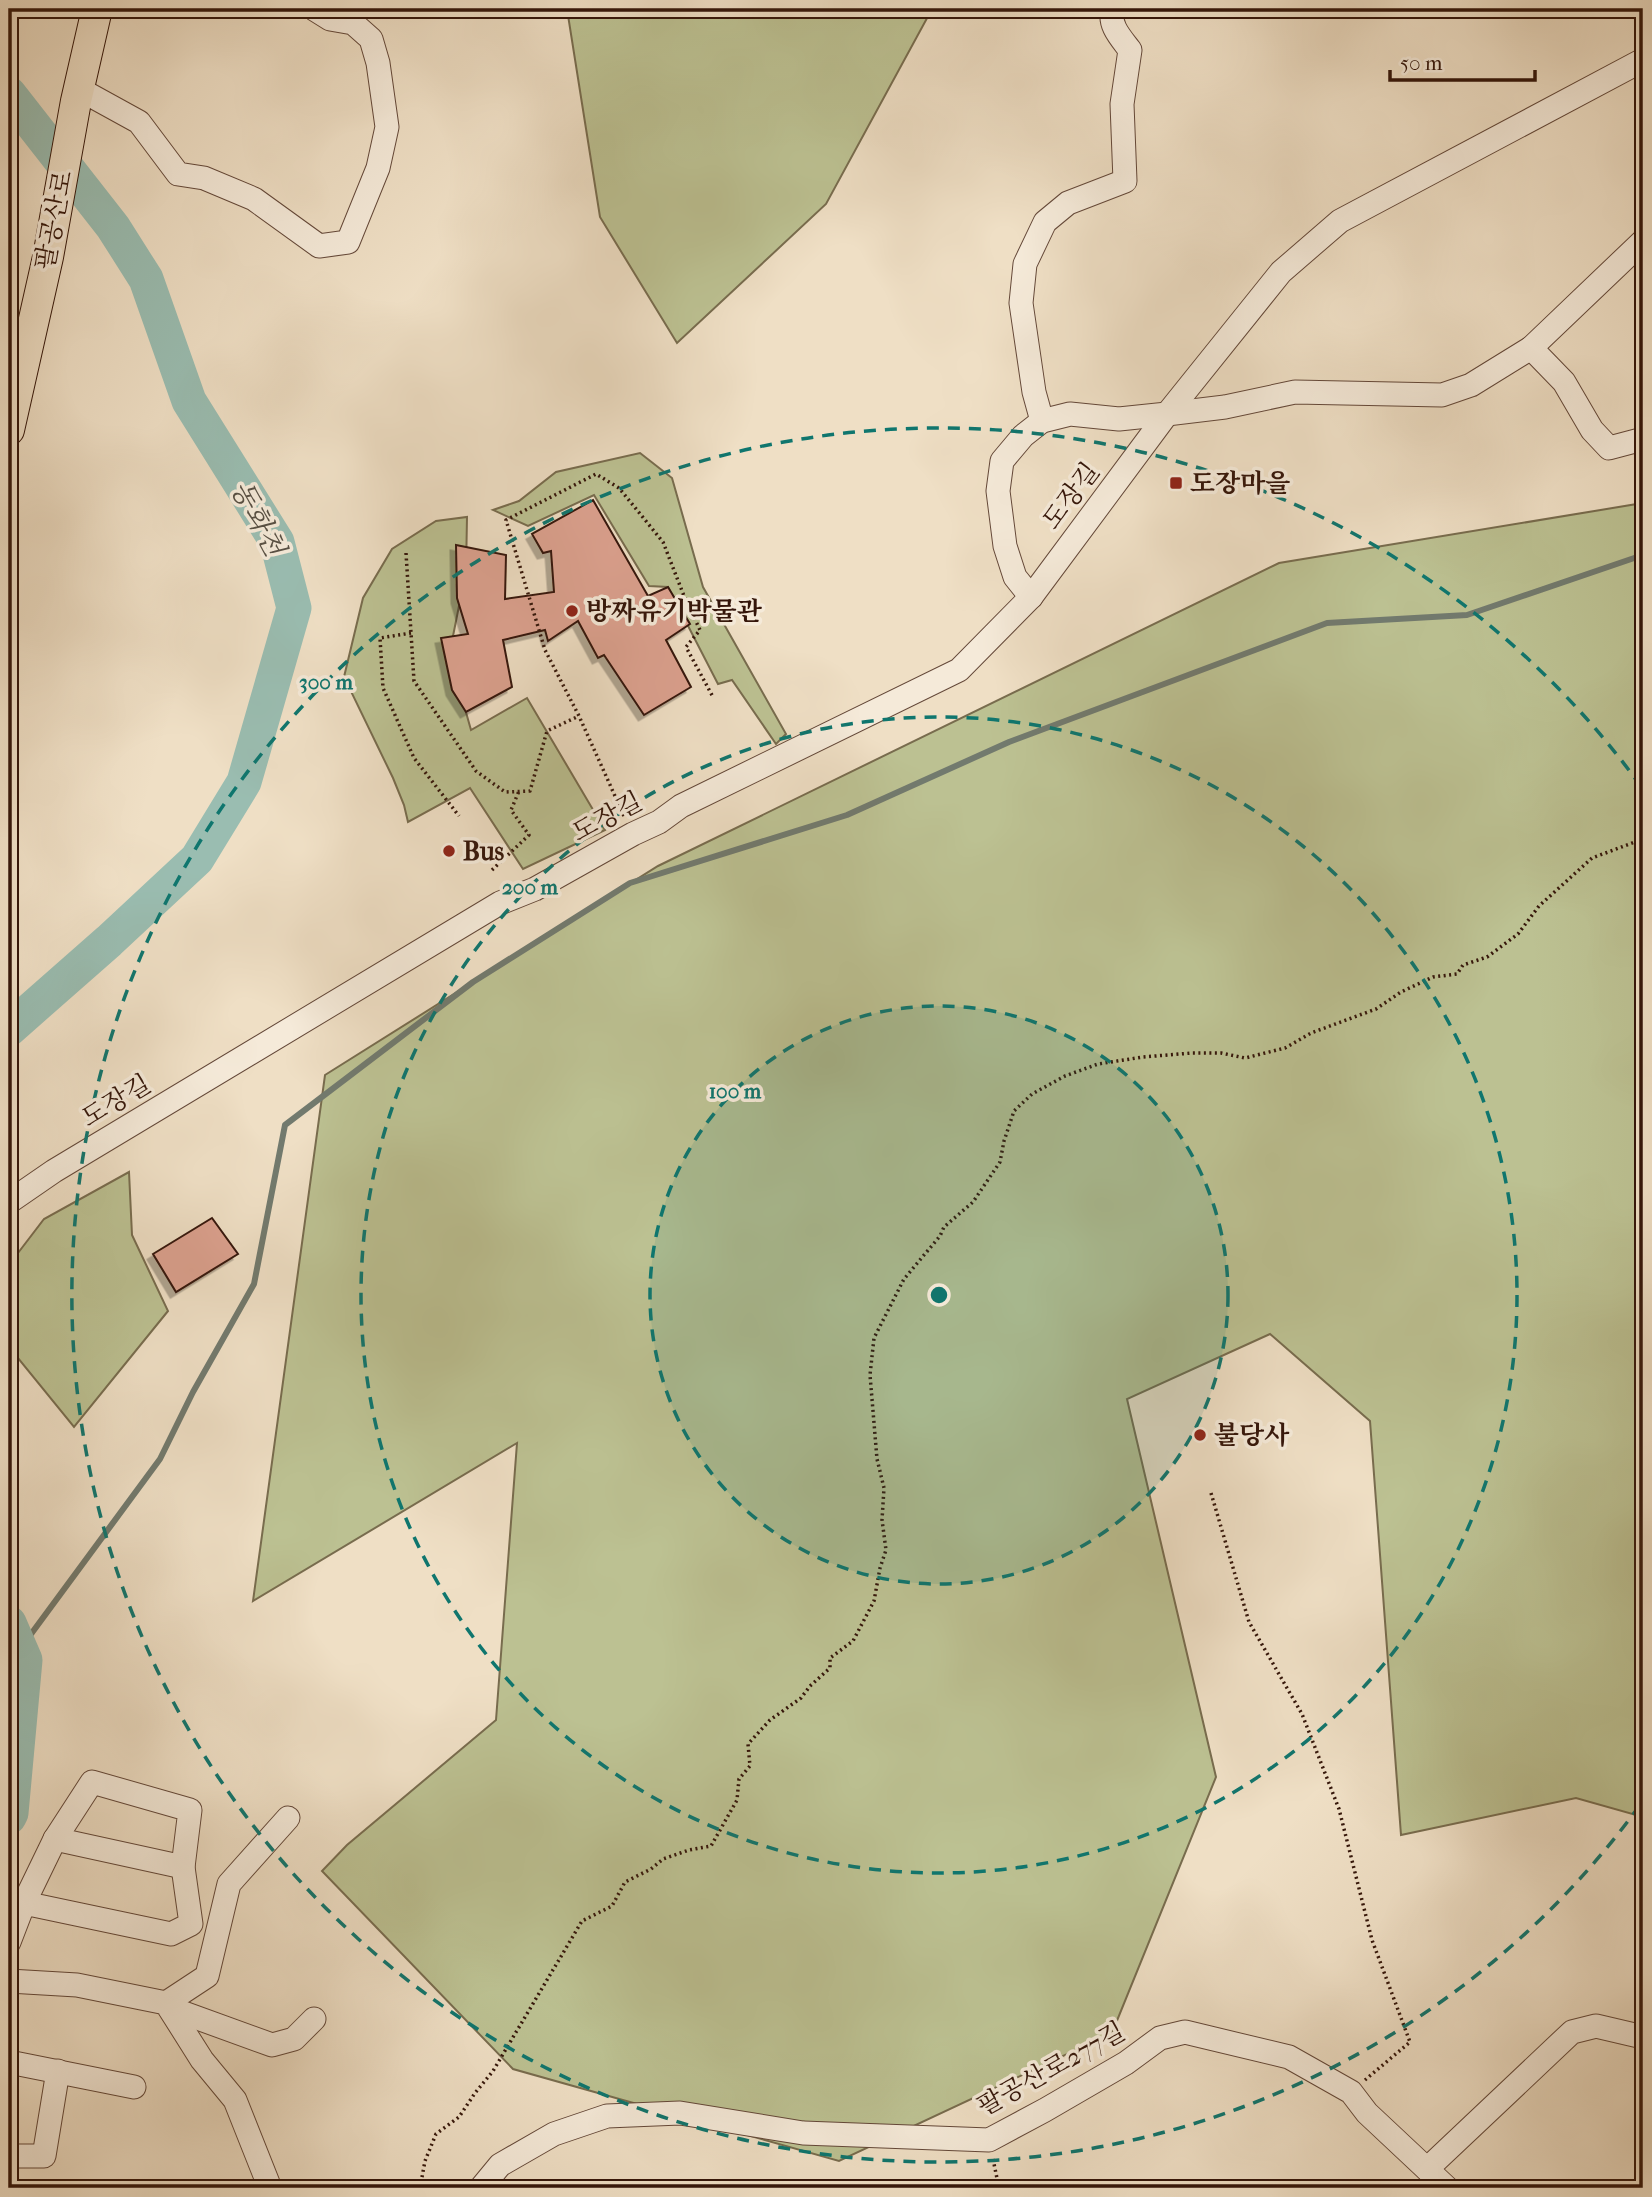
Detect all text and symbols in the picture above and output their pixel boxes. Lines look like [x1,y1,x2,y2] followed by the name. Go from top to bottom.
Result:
[1390,38,1535,82] scale bar
[1400,51,1443,75] text: 50 m
[29,168,79,272] street label: 팔공산로
[1036,457,1106,535] street label: 도장길
[1190,468,1290,499] place label: 도장마을
[224,474,293,563] water label: 동화천
[1168,475,1184,491] marker: 도장마을
[586,596,763,627] place label: 방짜유기박물관
[564,603,580,619] marker: 방짜유기박물관
[299,670,353,694] text: 300 m
[566,786,648,848] street label: 도장길
[463,836,505,867] place label: Bus
[441,843,457,859] marker: Bus
[502,875,559,899] text: 200 m
[76,1068,156,1134] street label: 도장길
[709,1079,762,1103] text: 100 m
[927,1283,951,1307] centre of rings
[1214,1420,1290,1451] place label: 불당사
[1192,1427,1208,1443] marker: 불당사
[972,2016,1130,2122] street label: 팔공산로277길

